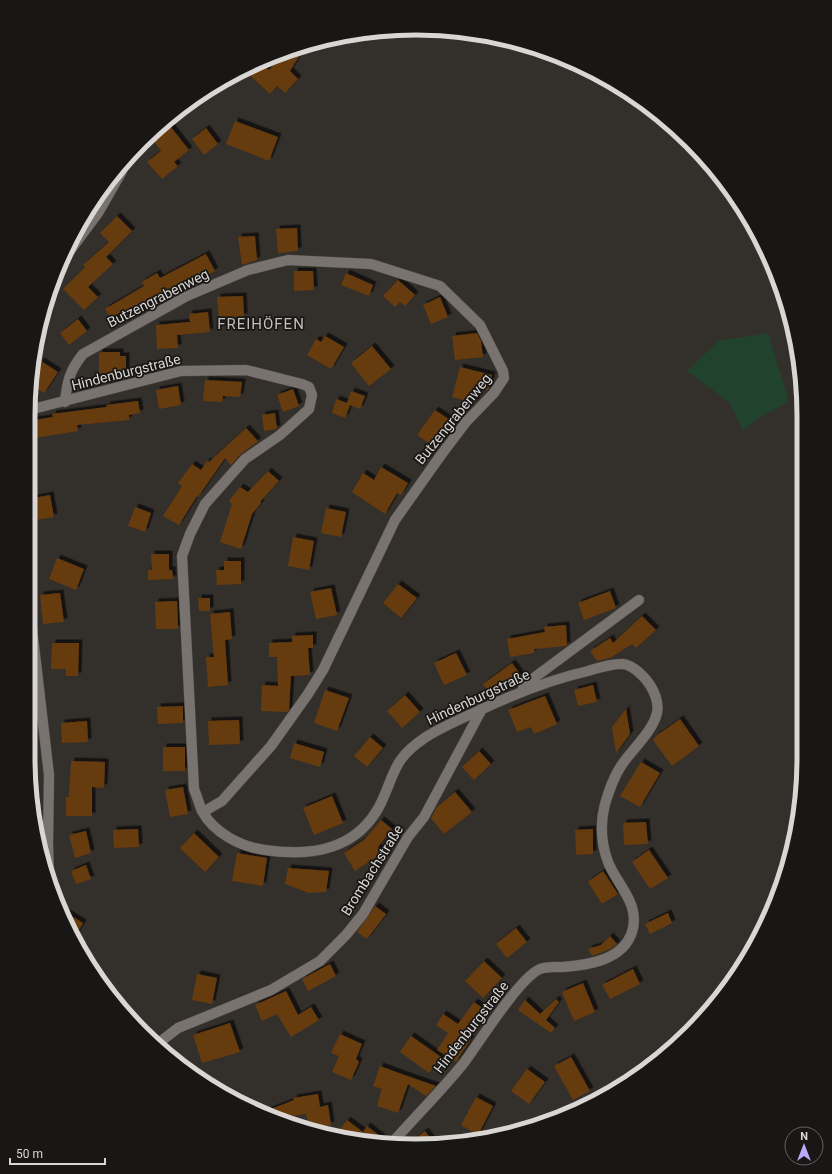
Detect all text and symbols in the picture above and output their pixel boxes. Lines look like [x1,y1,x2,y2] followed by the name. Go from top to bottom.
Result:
[105,265,211,331] street label: Butzengrabenweg
[217,315,305,333] district label: FREIHÖFEN
[70,351,182,393] street label: Hindenburgstraße
[412,371,494,467] street label: Butzengrabenweg
[424,666,532,728] street label: Hindenburgstraße
[338,822,406,918] street label: Brombachstraße
[430,978,512,1076] street label: Hindenburgstraße
[784,1126,824,1166] north arrow
[800,1130,808,1143] text: N
[10,1140,105,1166] scale bar
[16,1147,43,1161] text: 50 m

